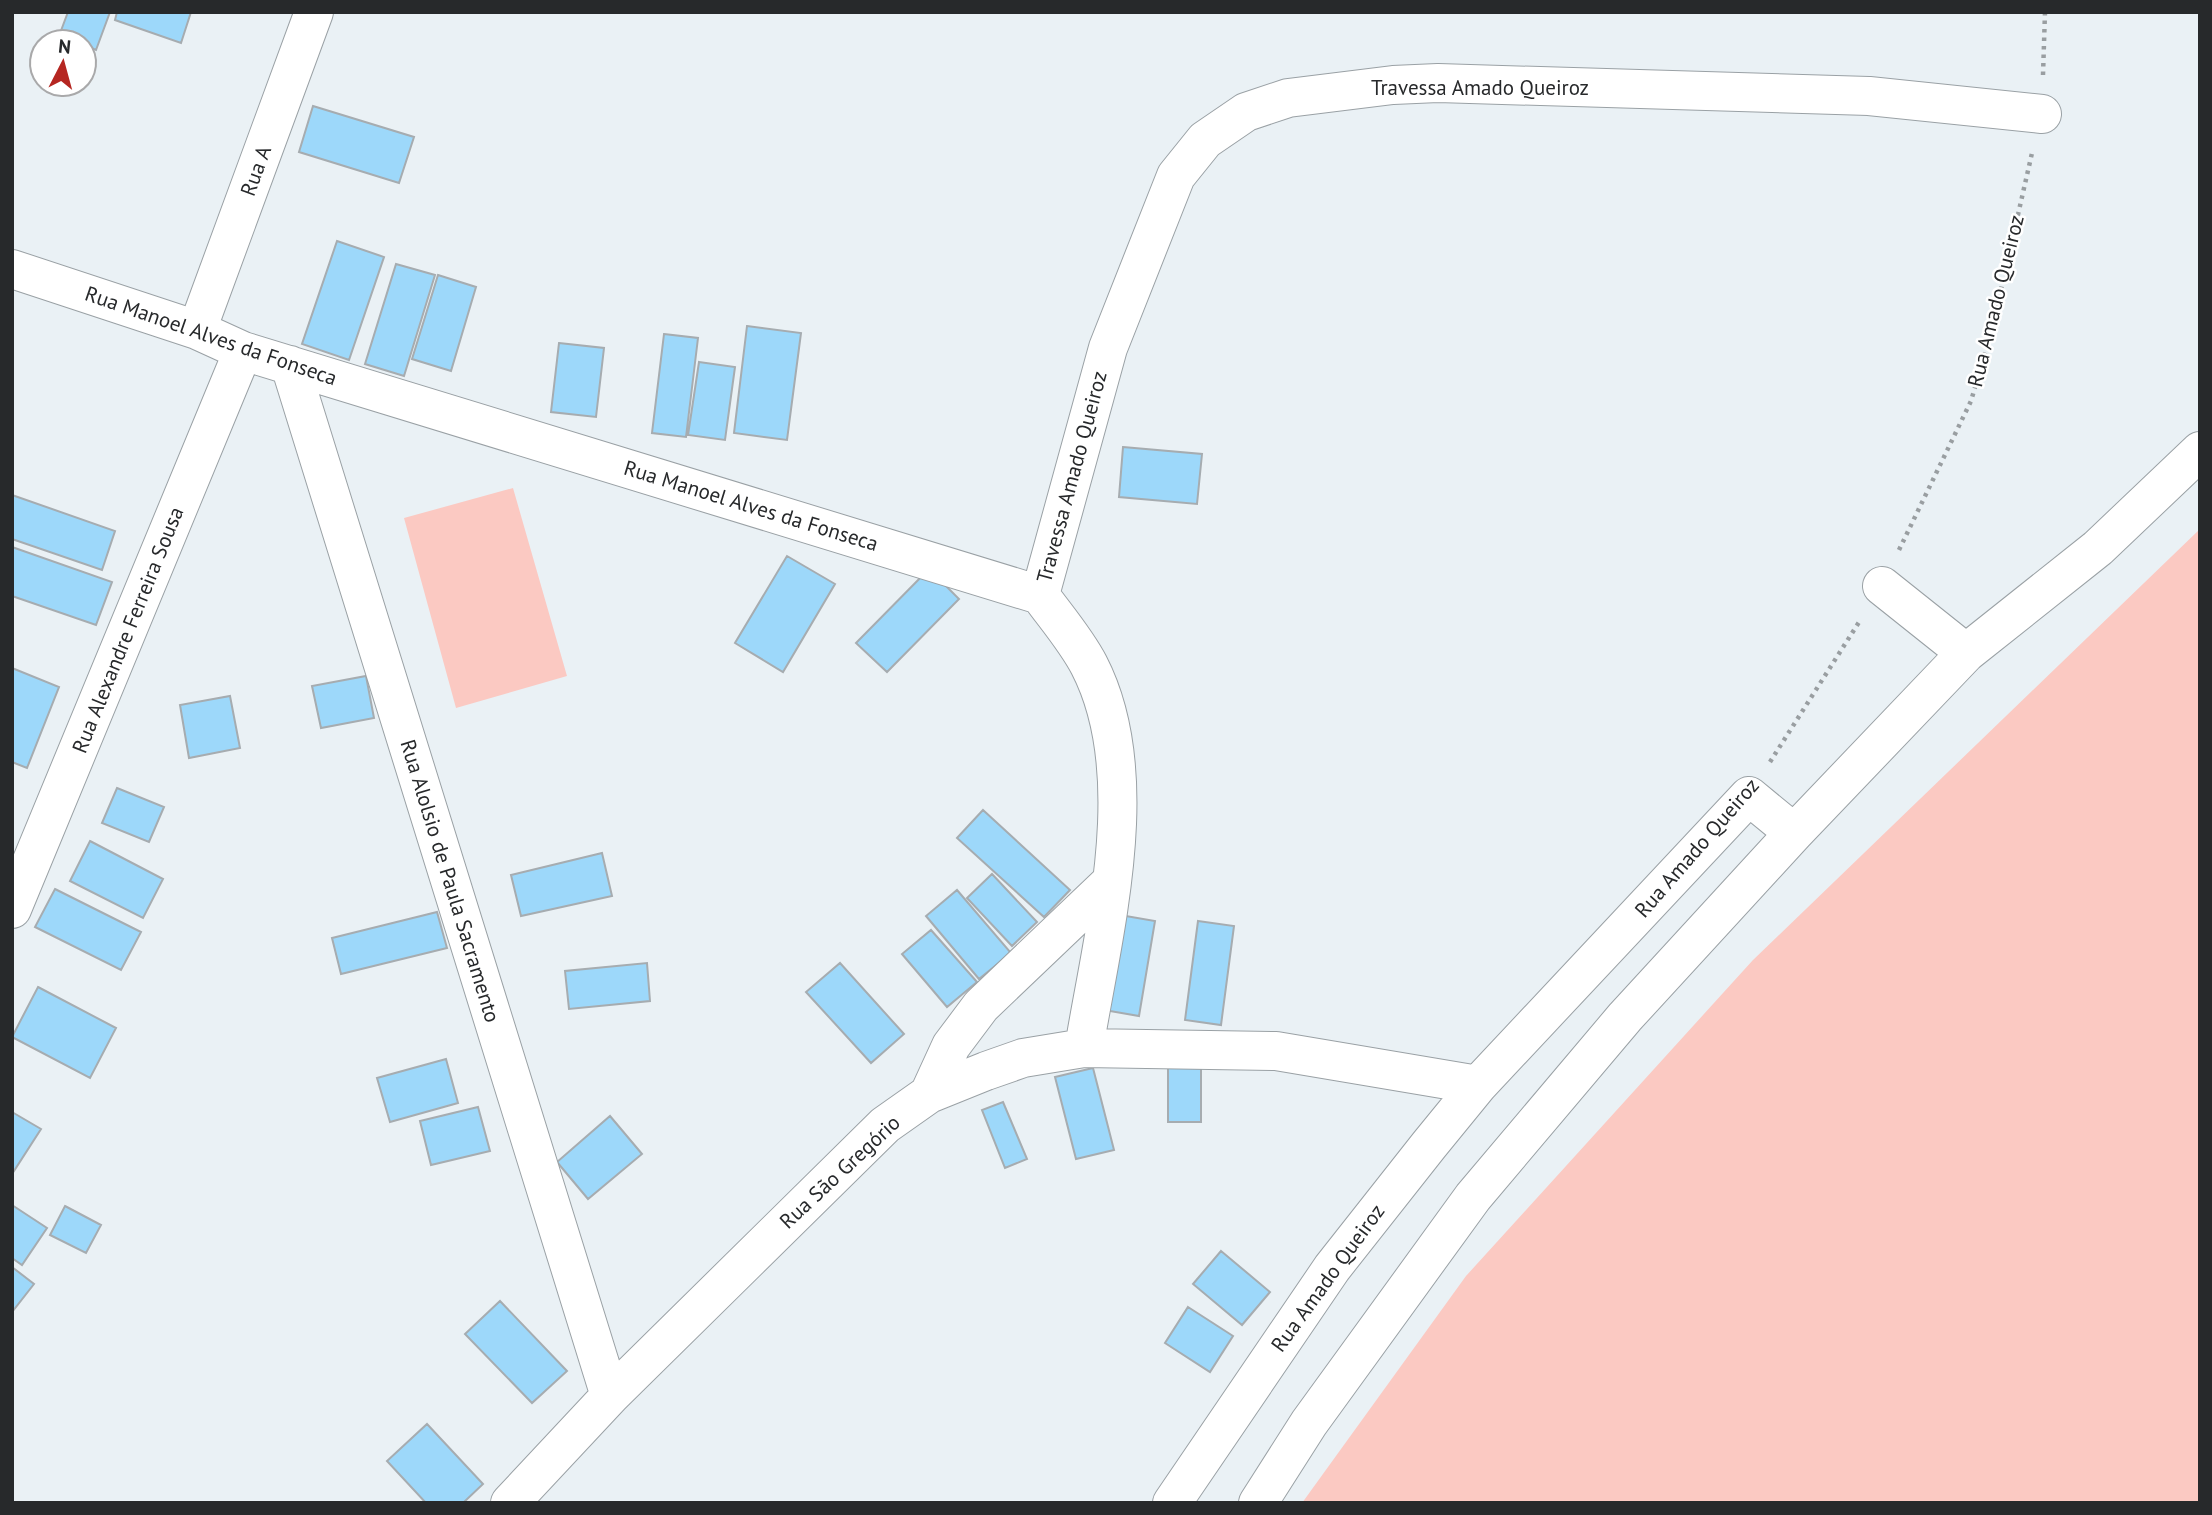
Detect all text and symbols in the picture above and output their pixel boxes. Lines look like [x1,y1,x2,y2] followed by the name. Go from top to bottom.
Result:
[28,28,98,98] north arrow
[57,34,72,59] text: N
[1371,74,1589,101] street label: Travessa Amado Queiroz
[234,141,277,200] street label: Rua A
[1961,212,2030,390] street label: Rua Amado Queiroz
[82,280,341,391] street label: Rua Manoel Alves da Fonseca
[1030,368,1113,586] street label: Travessa Amado Queiroz
[621,454,882,557] street label: Rua Manoel Alves da Fonseca
[66,503,189,757] street label: Rua Alexandre Ferreira Sousa
[395,736,506,1026] street label: Rua Alolsio de Paula Sacramento
[1629,772,1765,923] street label: Rua Amado Queiroz
[774,1109,906,1234] street label: Rua São Gregório
[1265,1198,1390,1357] street label: Rua Amado Queiroz

